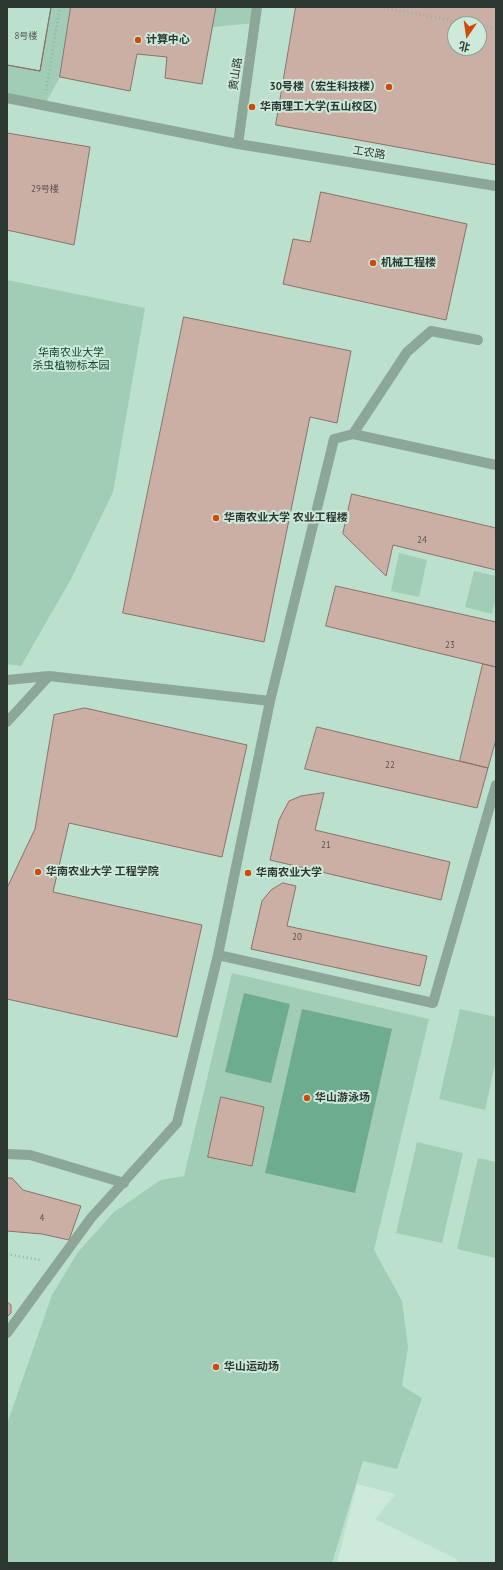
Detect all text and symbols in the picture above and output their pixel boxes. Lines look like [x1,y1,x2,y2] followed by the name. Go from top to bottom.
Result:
[447,16,487,56] north arrow
[15,31,37,41] house number: 8号楼
[146,33,190,47] place label: 计算中心
[133,35,143,45] marker: 计算中心
[458,39,471,55] text: 北
[227,57,245,91] street label: 黄山路
[270,80,381,94] place label: 30号楼（宏生科技楼）
[384,82,394,92] marker: 30号楼（宏生科技楼）
[260,100,377,114] place label: 华南理工大学(五山校区)
[247,102,257,112] marker: 华南理工大学(五山校区)
[352,144,386,162] street label: 工农路
[31,184,59,194] house number: 29号楼
[381,256,436,270] place label: 机械工程楼
[368,258,378,268] marker: 机械工程楼
[33,346,109,372] park label: 华南农业大学 杀虫植物标本园
[224,511,348,525] place label: 华南农业大学 农业工程楼
[211,513,221,523] marker: 华南农业大学 农业工程楼
[417,535,427,545] house number: 24
[445,640,455,650] house number: 23
[385,760,395,770] house number: 22
[321,840,331,850] house number: 21
[46,865,159,879] place label: 华南农业大学 工程学院
[256,866,322,880] place label: 华南农业大学
[33,867,43,877] marker: 华南农业大学 工程学院
[243,868,253,878] marker: 华南农业大学
[292,932,302,942] house number: 20
[315,1091,370,1105] place label: 华山游泳场
[302,1093,312,1103] marker: 华山游泳场
[40,1213,44,1223] house number: 4
[224,1360,279,1374] place label: 华山运动场
[211,1362,221,1372] marker: 华山运动场

